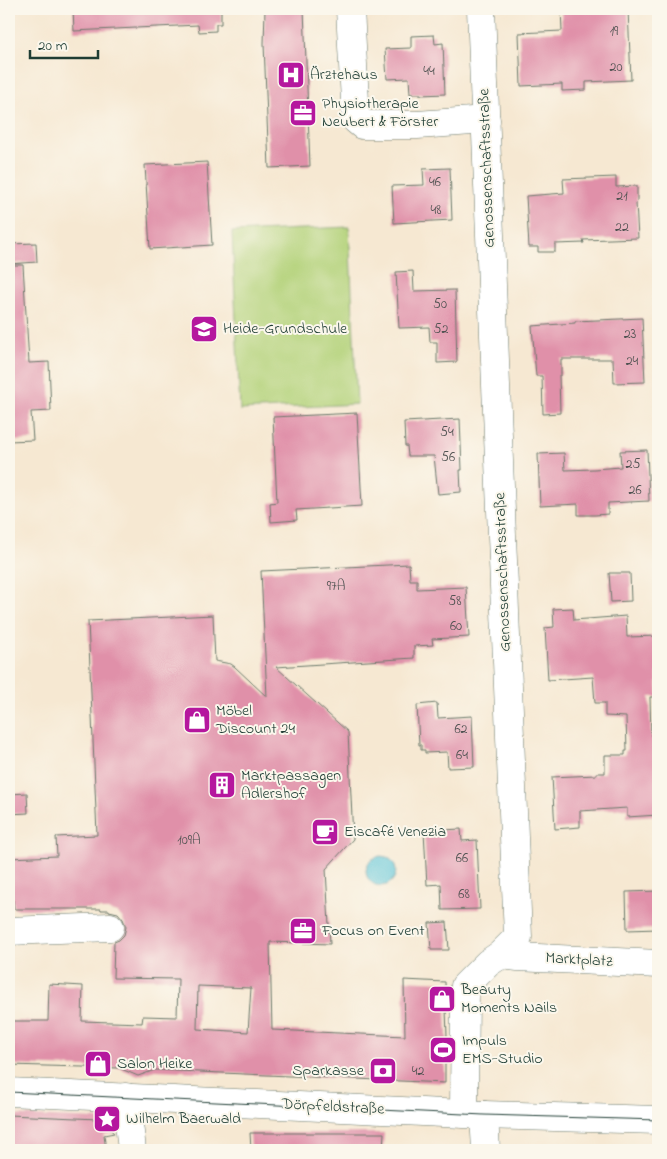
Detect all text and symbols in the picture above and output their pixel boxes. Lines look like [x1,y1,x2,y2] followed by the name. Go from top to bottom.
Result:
[610,21,619,42] house number: 19
[30,28,98,60] scale bar
[38,35,68,57] text: 20 m
[609,57,623,78] house number: 20
[276,60,306,90] hospital icon: Ärztehaus
[423,61,435,82] house number: 44
[310,63,378,87] place label: Ärztehaus
[472,87,502,248] street label: Genossenschaftsstraße
[322,92,438,134] place label: Physiotherapie Neubert & Förster
[288,98,318,128] office icon: Physiotherapie Neubert & Förster
[429,172,441,193] house number: 46
[616,186,628,207] house number: 21
[430,200,442,221] house number: 48
[615,217,629,238] house number: 22
[433,294,447,315] house number: 50
[189,314,219,344] school or university icon: Heide-Grundschule
[223,317,348,341] place label: Heide-Grundschule
[434,319,449,340] house number: 52
[624,324,637,345] house number: 23
[626,351,639,372] house number: 24
[440,422,454,443] house number: 54
[441,447,455,468] house number: 56
[626,454,640,475] house number: 25
[628,480,642,501] house number: 26
[488,491,518,652] street label: Genossenschaftsstraße
[327,576,345,597] house number: 97A
[448,591,462,612] house number: 58
[450,616,462,637] house number: 60
[215,699,296,741] place label: Möbel Discount 24
[182,705,212,735] shop icon: Möbel Discount 24
[454,719,468,740] house number: 62
[456,745,468,766] house number: 64
[241,764,341,806] place label: Marktpassagen Adlershof
[207,770,237,800] building icon: Marktpassagen Adlershof
[310,817,340,847] cafe icon: Eiscafé Venezia
[344,820,446,844] place label: Eiscafé Venezia
[177,830,201,851] house number: 109A
[456,848,468,869] house number: 66
[458,884,470,905] house number: 68
[288,916,318,946] office icon: Focus on Event
[321,919,425,943] place label: Focus on Event
[545,946,614,974] street label: Marktplatz
[460,978,557,1020] place label: Beauty Moments Nails
[427,984,457,1014] shop icon: Beauty Moments Nails
[462,1029,543,1071] place label: Impuls EMS-Studio
[428,1035,458,1065] sports icon: Impuls EMS-Studio
[83,1049,113,1079] shop icon: Salon Heike
[117,1052,193,1076] place label: Salon Heike
[368,1056,398,1086] bank icon: Sparkasse
[292,1059,365,1083] place label: Sparkasse
[412,1061,424,1082] house number: 42
[280,1092,386,1122] street label: Dörpfeldstraße
[92,1104,122,1134] place icon: Wilhelm Baerwald
[126,1107,241,1131] place label: Wilhelm Baerwald

